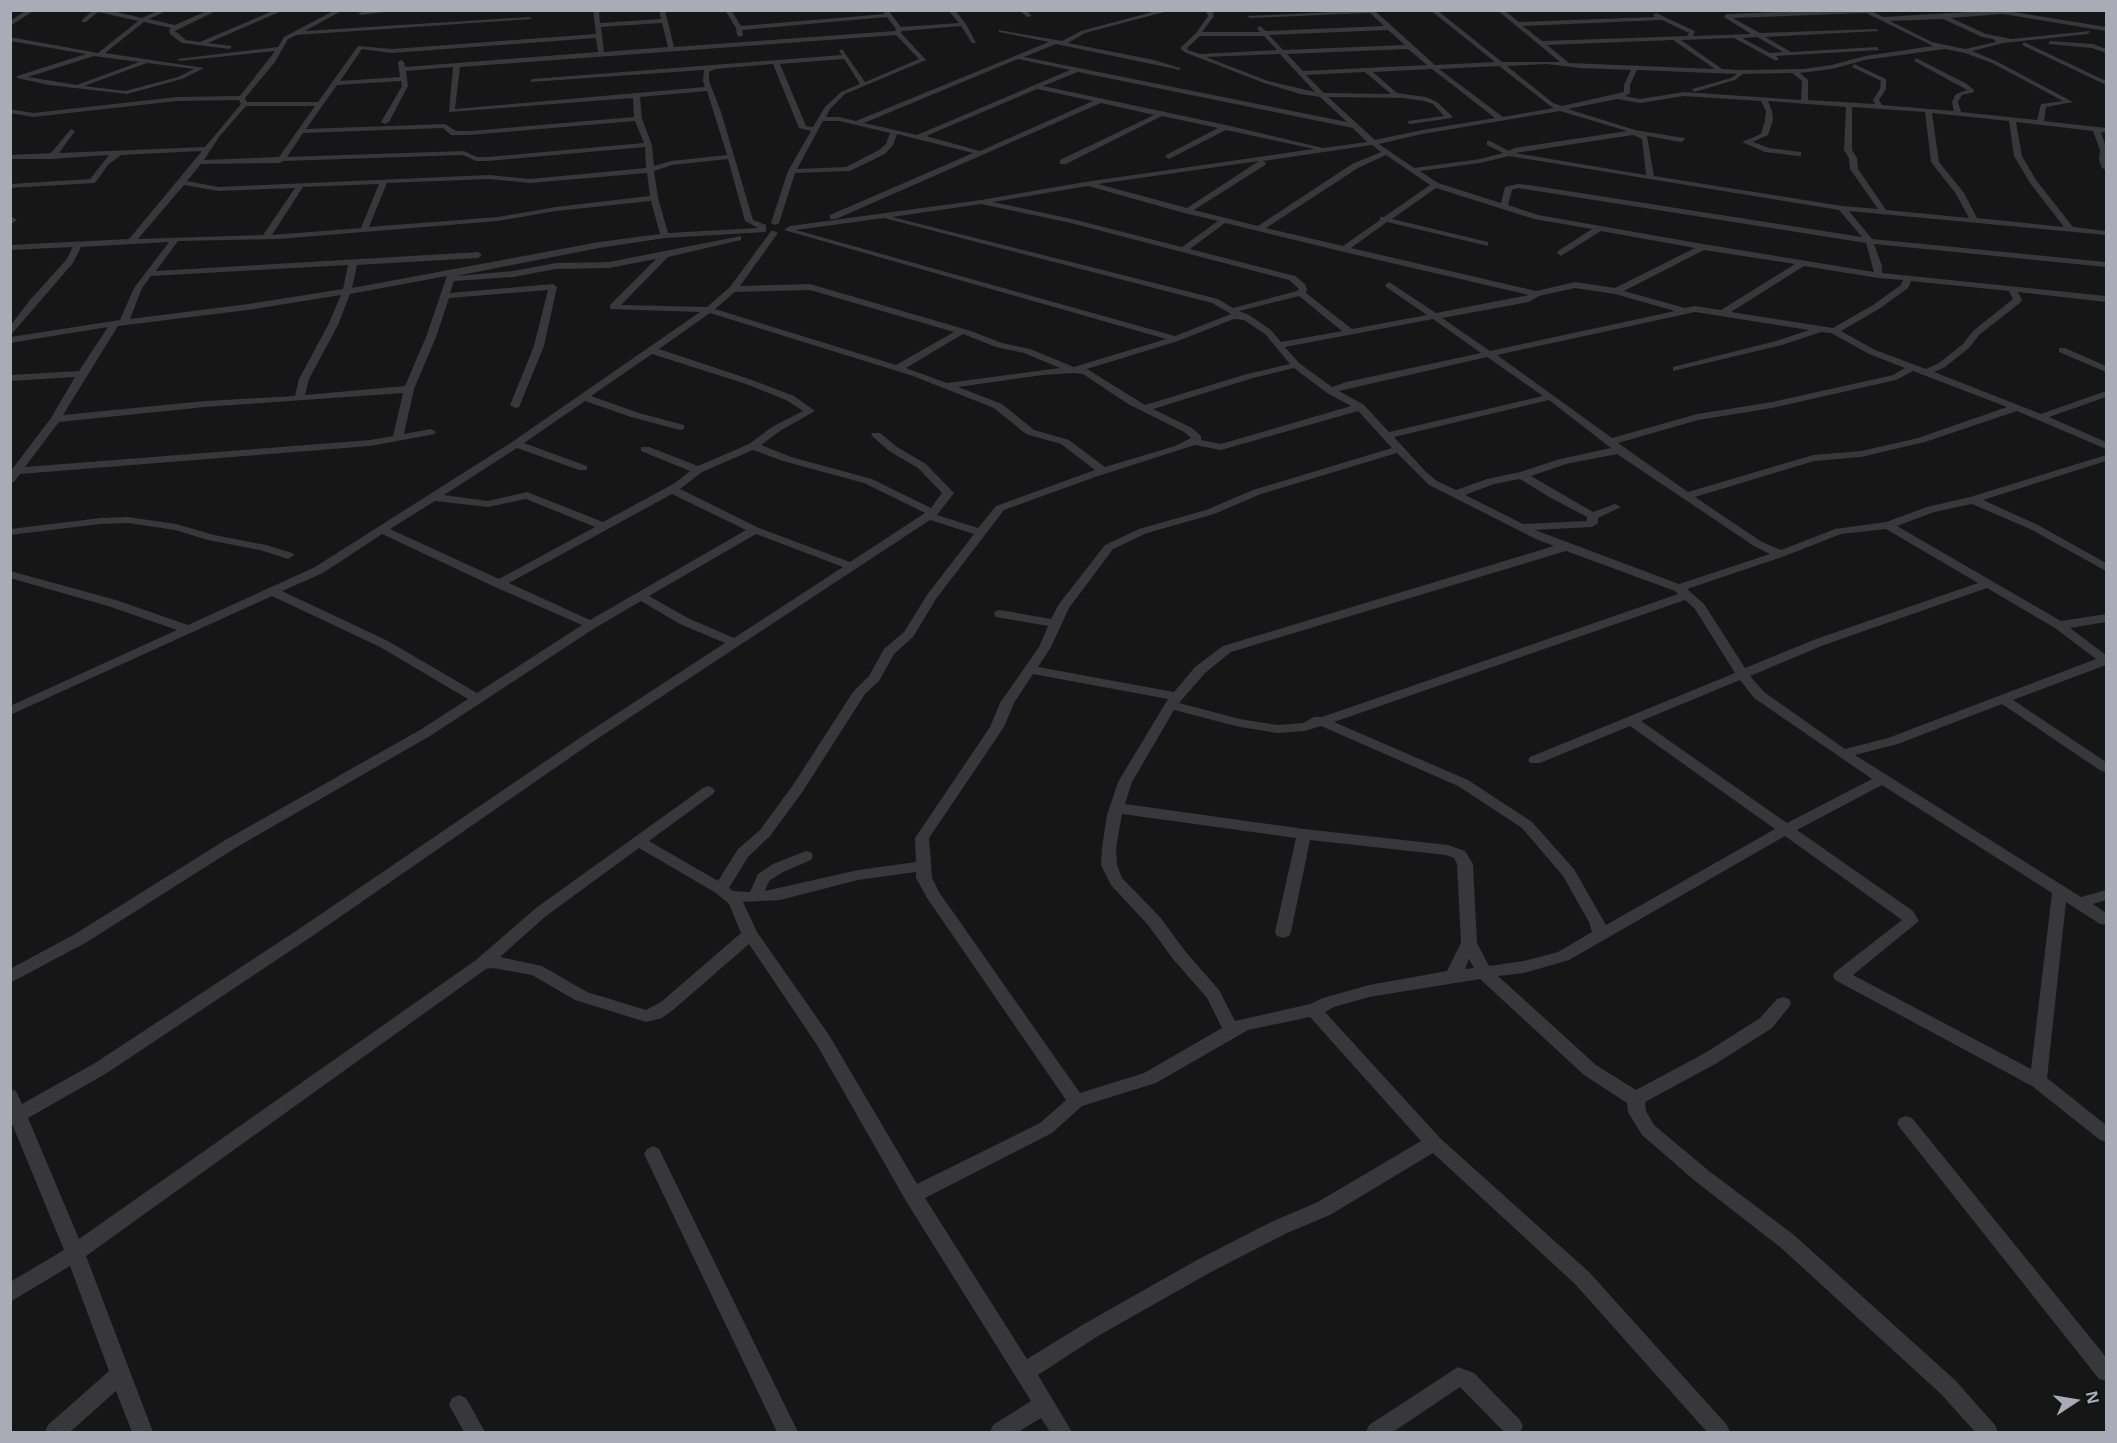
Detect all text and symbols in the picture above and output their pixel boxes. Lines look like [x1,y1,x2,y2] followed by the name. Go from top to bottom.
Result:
[2045,1371,2105,1431] north arrow
[2080,1389,2105,1406] text: N

